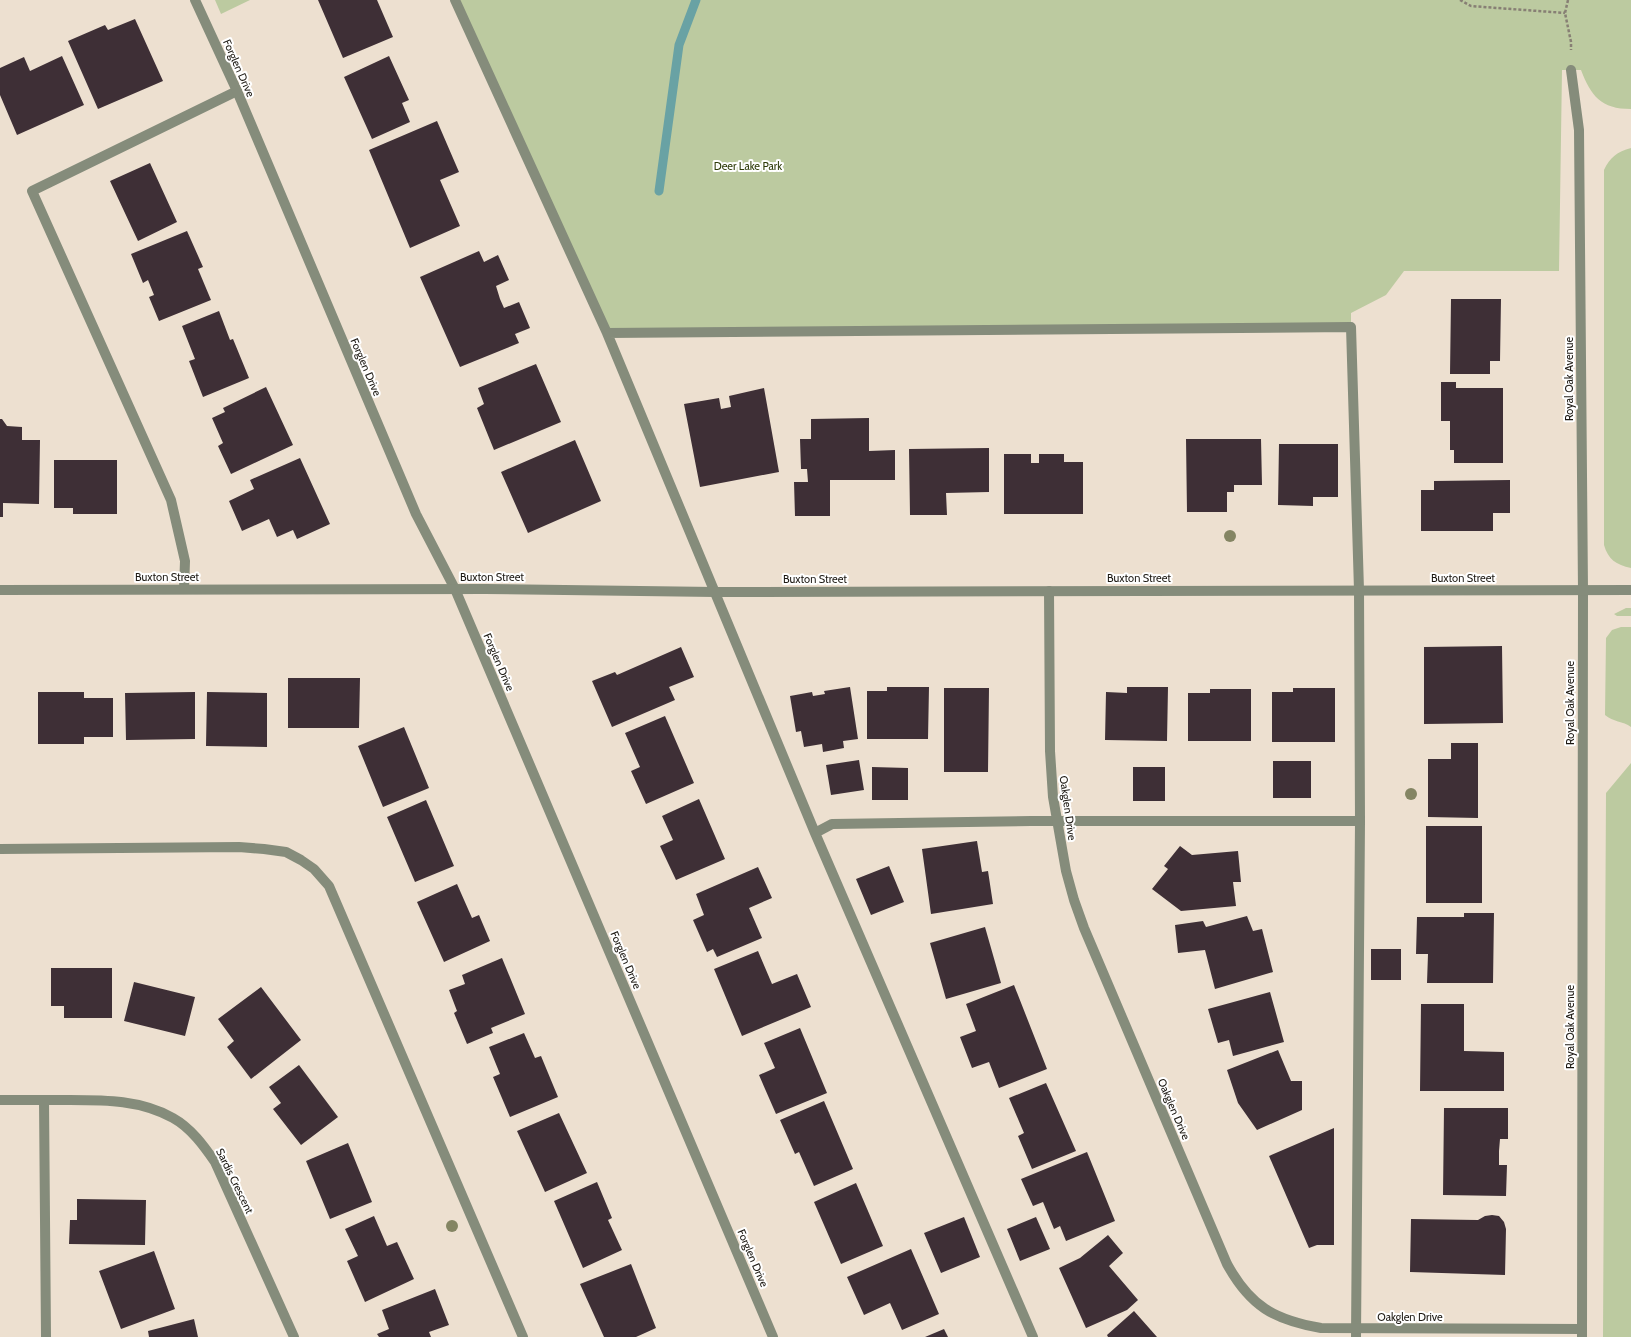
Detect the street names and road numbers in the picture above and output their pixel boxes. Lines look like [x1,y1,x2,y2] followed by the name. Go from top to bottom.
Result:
[220,37,258,99] street label: Forglen Drive
[348,336,385,398] street label: Forglen Drive
[1562,337,1576,421] street label: Royal Oak Avenue
[135,570,199,584] street label: Buxton Street
[460,570,524,584] street label: Buxton Street
[1107,571,1171,585] street label: Buxton Street
[1431,571,1495,585] street label: Buxton Street
[783,572,847,586] street label: Buxton Street
[481,631,518,693] street label: Forglen Drive
[1563,661,1577,745] street label: Royal Oak Avenue
[1057,775,1080,842] street label: Oakglen Drive
[608,929,645,991] street label: Forglen Drive
[1563,985,1577,1069] street label: Royal Oak Avenue
[1155,1076,1193,1142] street label: Oakglen Drive
[213,1146,257,1216] street label: Sardis Crescent
[735,1227,772,1289] street label: Forglen Drive
[1377,1310,1443,1324] street label: Oakglen Drive

